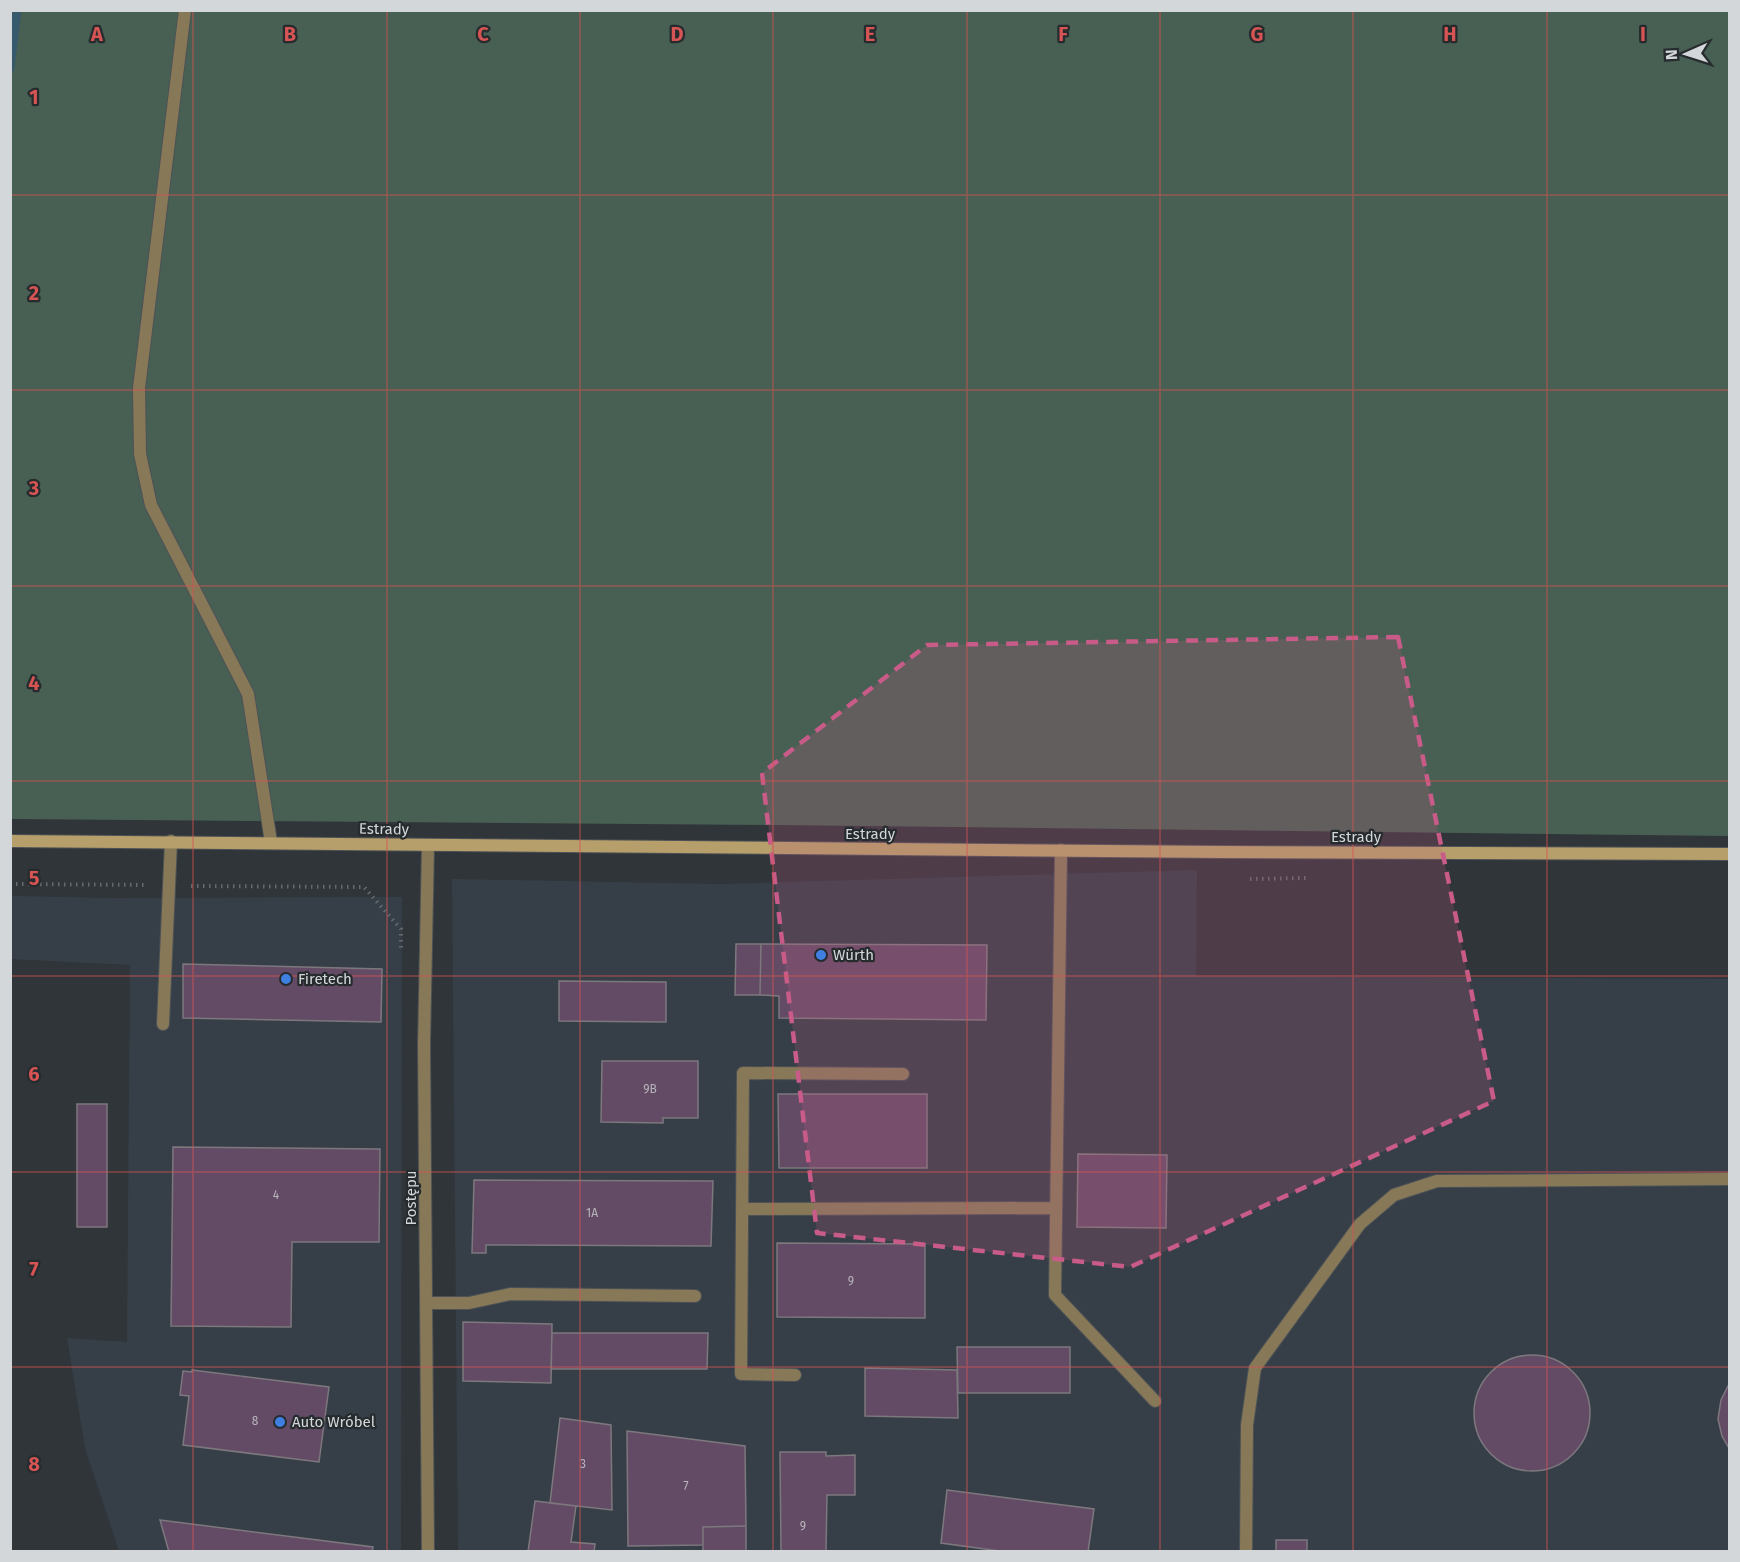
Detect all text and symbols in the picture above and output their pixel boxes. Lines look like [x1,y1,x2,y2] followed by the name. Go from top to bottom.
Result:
[90,22,104,46] text: A
[284,22,296,46] text: B
[477,22,489,46] text: C
[670,22,684,46] text: D
[865,22,875,46] text: E
[1058,22,1068,46] text: F
[1251,22,1263,46] text: G
[1443,22,1457,46] text: H
[1640,22,1646,46] text: I
[1656,24,1716,84] north arrow
[1662,49,1681,61] text: N
[29,85,39,109] text: 1
[29,281,39,305] text: 2
[28,476,39,500] text: 3
[28,671,40,695] text: 4
[359,820,410,838] street label: Estrady
[845,825,896,843] street label: Estrady
[1331,828,1382,846] street label: Estrady
[29,866,40,890] text: 5
[833,946,874,964] place label: Würth
[814,948,828,962] marker: Würth
[298,970,352,988] place label: Firetech
[279,972,293,986] marker: Firetech
[28,1062,40,1086] text: 6
[643,1082,657,1096] house number: 9B
[402,1170,420,1226] street label: Postępu
[273,1188,280,1202] house number: 4
[586,1206,598,1220] house number: 1A
[29,1257,39,1281] text: 7
[848,1274,854,1288] house number: 9
[292,1413,376,1431] place label: Auto Wróbel
[252,1414,259,1428] house number: 8
[273,1415,287,1429] marker: Auto Wróbel
[28,1452,40,1476] text: 8
[580,1457,586,1471] house number: 3
[683,1479,689,1493] house number: 7
[800,1519,806,1533] house number: 9

